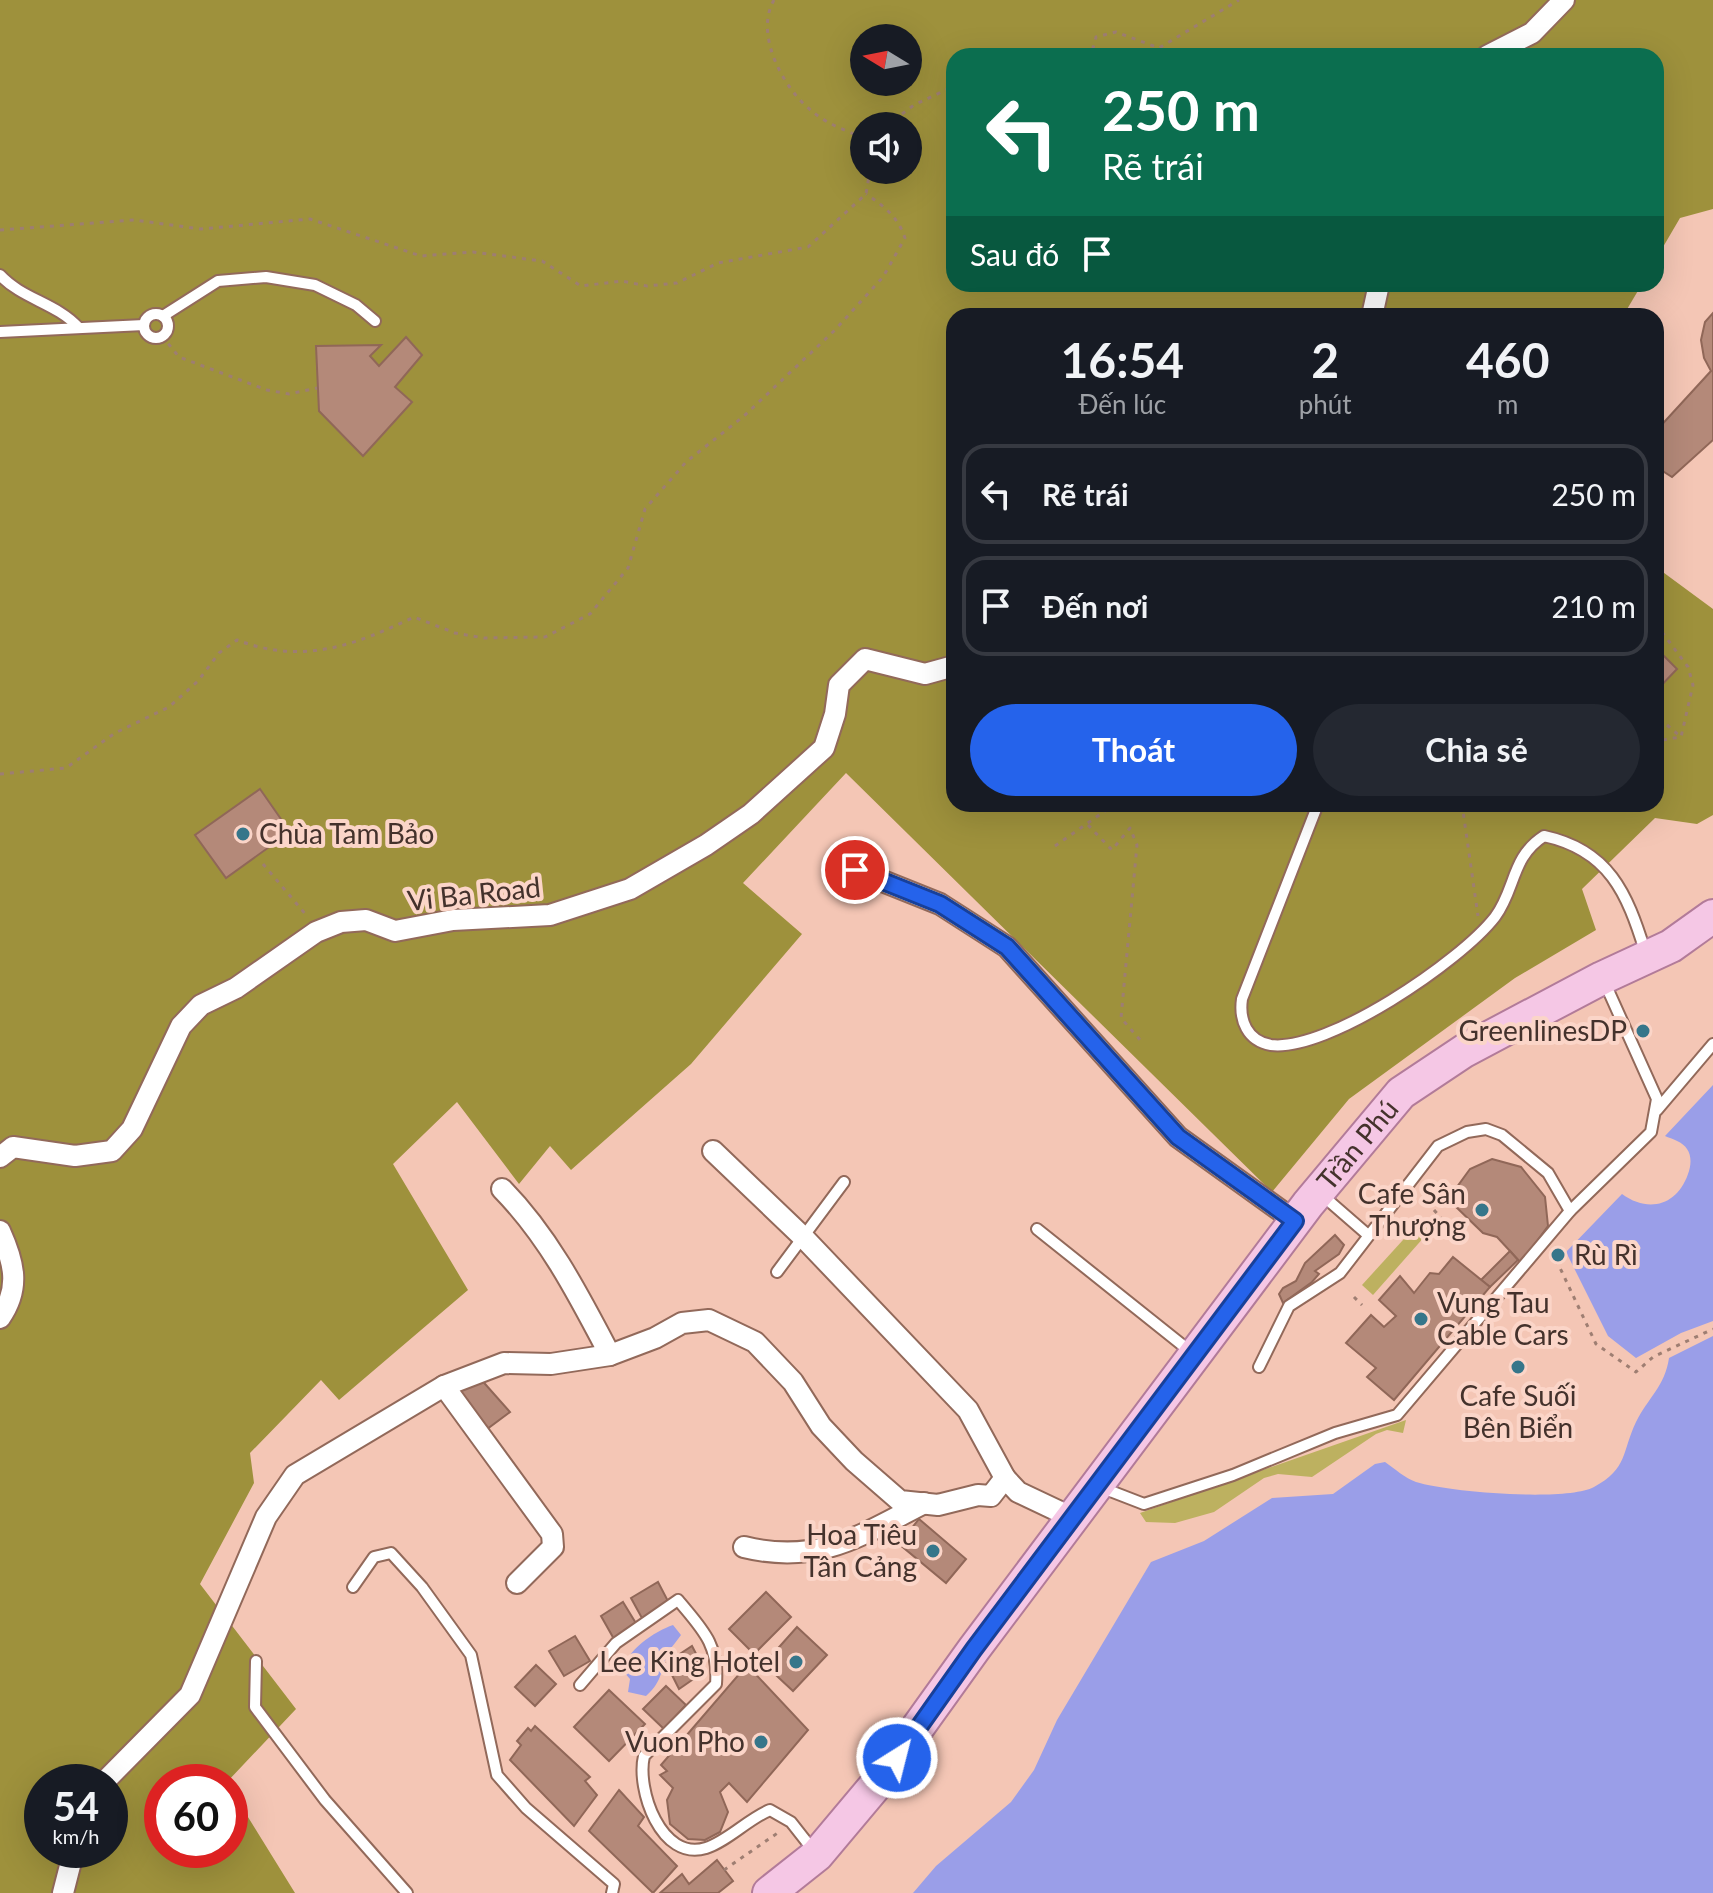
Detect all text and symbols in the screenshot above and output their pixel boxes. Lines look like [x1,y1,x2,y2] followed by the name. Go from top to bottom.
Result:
[850,24,922,96] north arrow
[850,24,922,184] map controls
[1102,76,1260,143] text: 250 m
[970,80,1074,184] icon: left
[850,112,922,184] button: sound
[1102,144,1204,188] text: Rẽ trái
[1075,232,1119,276] icon: arrive
[970,236,1059,272] text: Sau đó
[1060,331,1184,388] text: 16:54
[1311,331,1339,388] text: 2
[1466,331,1550,388] text: 460
[1078,388,1166,420] text: Đến lúc
[1299,388,1352,420] text: phút
[1497,388,1518,420] text: m
[974,472,1018,516] icon: left
[1042,476,1129,512] text: Rẽ trái
[1551,476,1636,512] text: 250 m
[974,584,1018,628] icon: arrive
[1042,588,1148,624] text: Đến nơi
[1551,588,1636,624] text: 210 m
[970,704,1297,796] button: Thoát
[1313,704,1640,796] button: Chia sẻ
[259,816,434,850] place label: Chùa Tam Bảo
[234,825,252,843] marker: Chùa Tam Bảo
[821,836,889,904] pin
[833,848,877,892] icon: arrive
[406,869,542,917] street label: Vi Ba Road
[1458,1013,1627,1047] place label: GreenlinesDP
[1634,1022,1652,1040] marker: GreenlinesDP
[1309,1092,1405,1197] street label: Trần Phú
[1358,1176,1466,1242] place label: Cafe Sân Thượng
[1473,1201,1491,1219] marker: Cafe Sân Thượng
[1574,1237,1638,1271] place label: Rù Rì
[1549,1246,1567,1264] marker: Rù Rì
[1437,1285,1569,1351] place label: Vung Tau Cable Cars
[1412,1310,1430,1328] marker: Vung Tau Cable Cars
[1509,1358,1527,1376] marker: Cafe Suối Bên Biển
[1460,1378,1576,1444] place label: Cafe Suối Bên Biển
[804,1517,917,1583] place label: Hoa Tiêu Tân Cảng
[924,1542,942,1560] marker: Hoa Tiêu Tân Cảng
[599,1644,780,1678] place label: Lee King Hotel
[787,1653,805,1671] marker: Lee King Hotel
[855,1716,939,1800] position arrow
[625,1724,745,1758] place label: Vuon Pho
[752,1733,770,1751] marker: Vuon Pho
[144,1764,248,1868] speed limit sign: 60
[53,1782,99,1830] text: 54
[53,1824,99,1848] text: km/h

